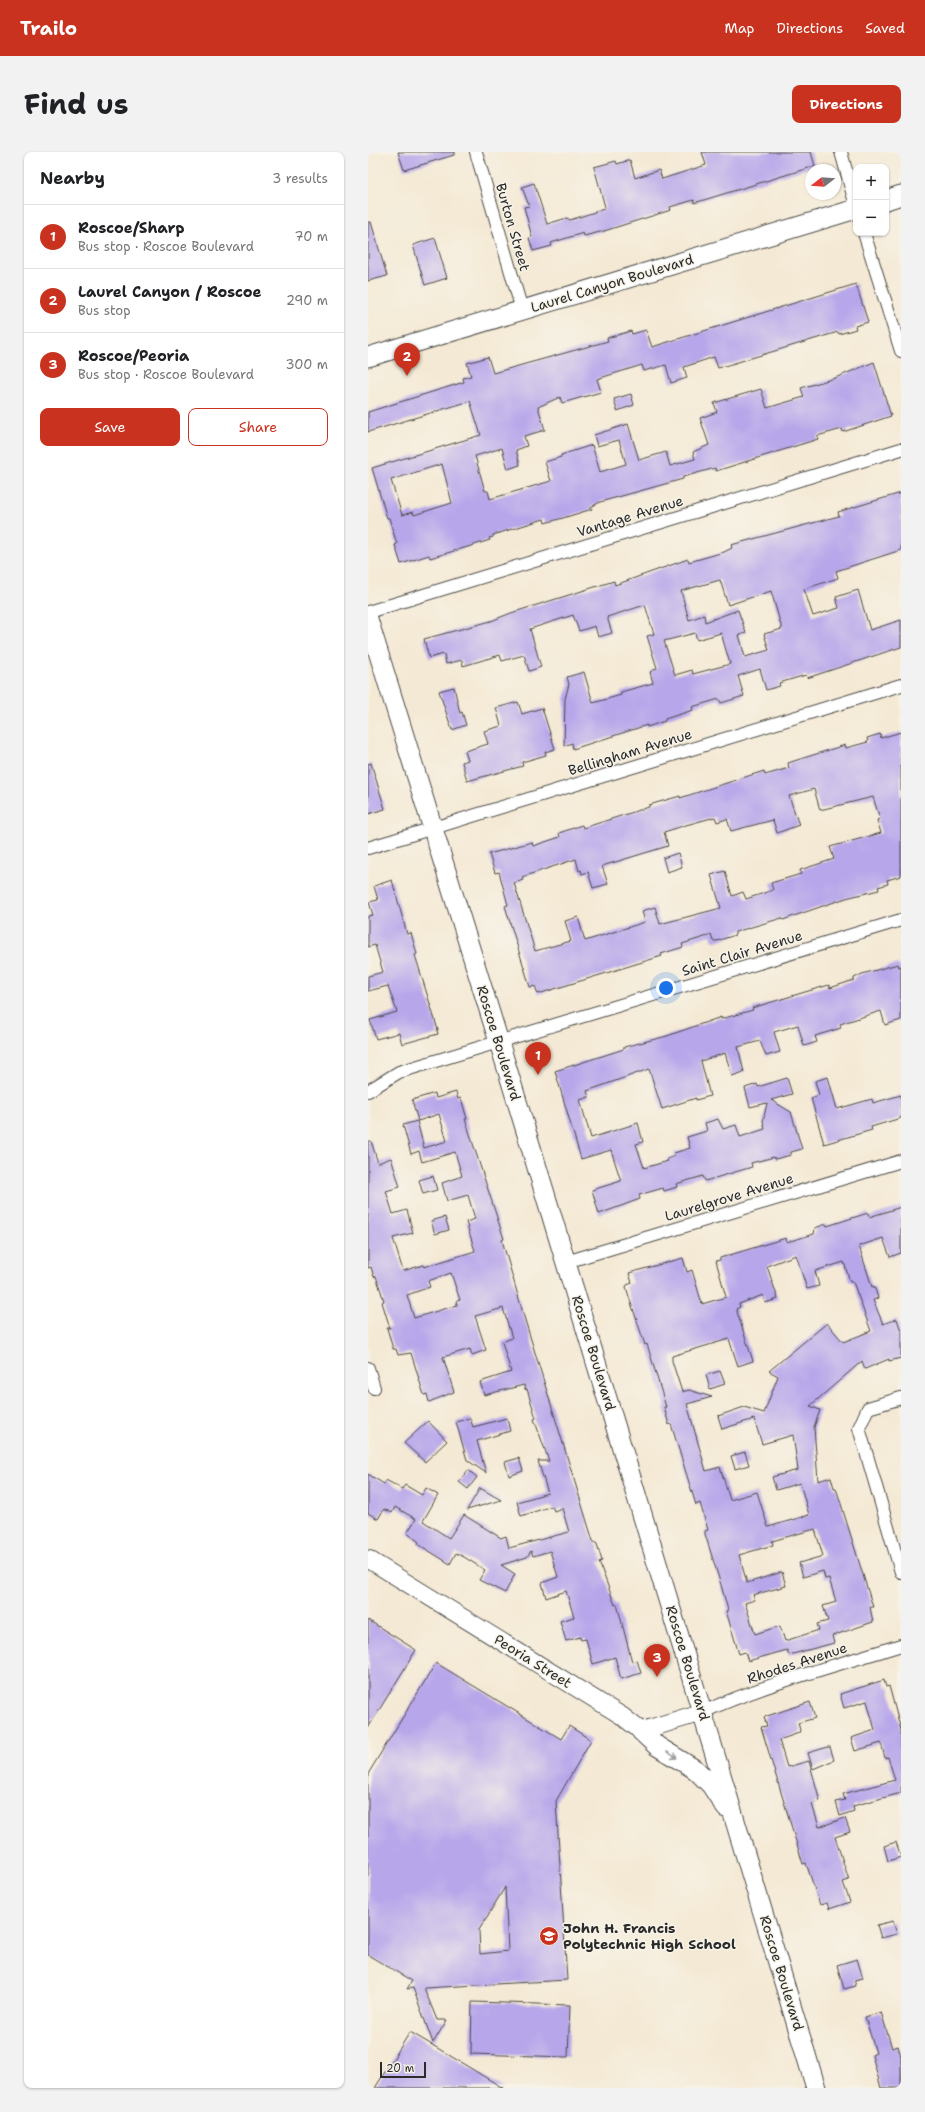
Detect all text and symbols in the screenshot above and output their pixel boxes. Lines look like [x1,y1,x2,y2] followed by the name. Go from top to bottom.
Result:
[20,16,77,41] text: Trailo
[725,19,755,37] text: Map
[777,19,843,37] text: Directions
[865,19,905,37] text: Saved
[24,85,129,123] text: Find us
[792,85,901,123] button: Directions
[805,164,841,200] north arrow
[853,164,889,236] map controls
[853,164,889,200] button: +
[40,167,105,189] text: Nearby
[272,170,328,187] text: 3 results
[492,181,534,273] street label: Burton Street
[853,200,889,236] button: −
[78,218,184,238] text: Roscoe/Sharp
[50,228,56,245] text: 1
[294,228,328,245] text: 70 m
[78,238,254,255] text: Bus stop · Roscoe Boulevard
[528,250,696,316] street label: Laurel Canyon Boulevard
[78,282,262,302] text: Laurel Canyon / Roscoe
[48,292,58,309] text: 2
[286,292,328,309] text: 290 m
[78,302,130,319] text: Bus stop
[394,343,420,376] pin: 2
[78,346,189,366] text: Roscoe/Peoria
[48,356,58,373] text: 3
[285,356,328,373] text: 300 m
[78,366,254,383] text: Bus stop · Roscoe Boulevard
[40,408,180,446] button: Save
[188,408,328,446] button: Share
[575,491,685,541] street label: Vantage Avenue
[566,725,694,779] street label: Bellingham Avenue
[679,926,805,980] street label: Saint Clair Avenue
[656,978,676,998] your location
[473,983,525,1103] street label: Roscoe Boulevard
[525,1042,551,1075] pin: 1
[663,1169,796,1225] street label: Laurelgrove Avenue
[568,1293,620,1413] street label: Roscoe Boulevard
[662,1603,714,1723] street label: Roscoe Boulevard
[491,1630,575,1692] street label: Peoria Street
[745,1638,849,1688] street label: Rhodes Avenue
[644,1644,670,1677] pin: 3
[666,1751,677,1759] one-way arrow
[756,1913,808,2033] street label: Roscoe Boulevard
[563,1919,736,1953] place label: John H. Francis Polytechnic High School
[538,1925,560,1947] school or university icon: John H. Francis Polytechnic High School
[380,2060,426,2079] scale bar
[386,2061,414,2076] text: 20 m

